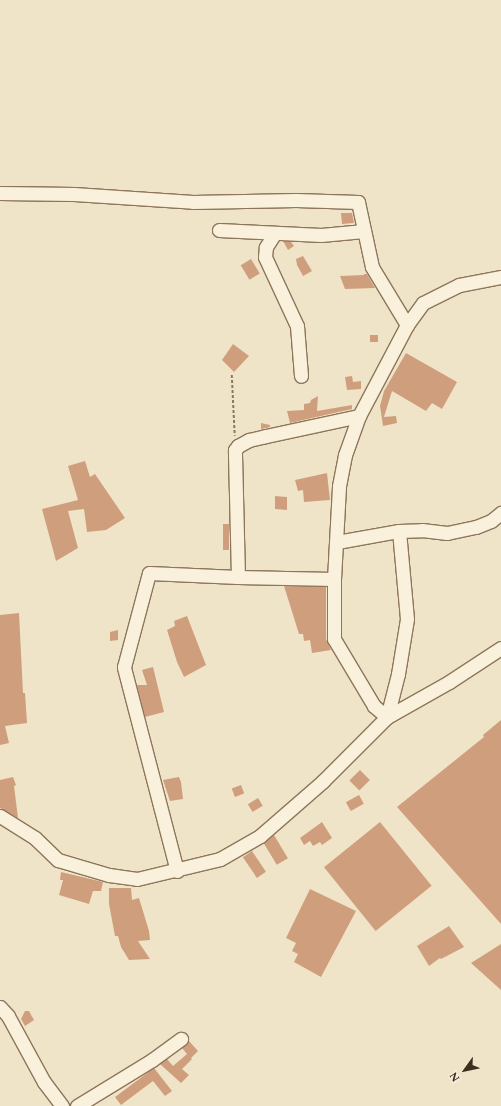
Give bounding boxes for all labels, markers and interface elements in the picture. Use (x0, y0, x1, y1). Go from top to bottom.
north arrow (445, 1050, 485, 1090)
text: N (445, 1068, 464, 1085)

